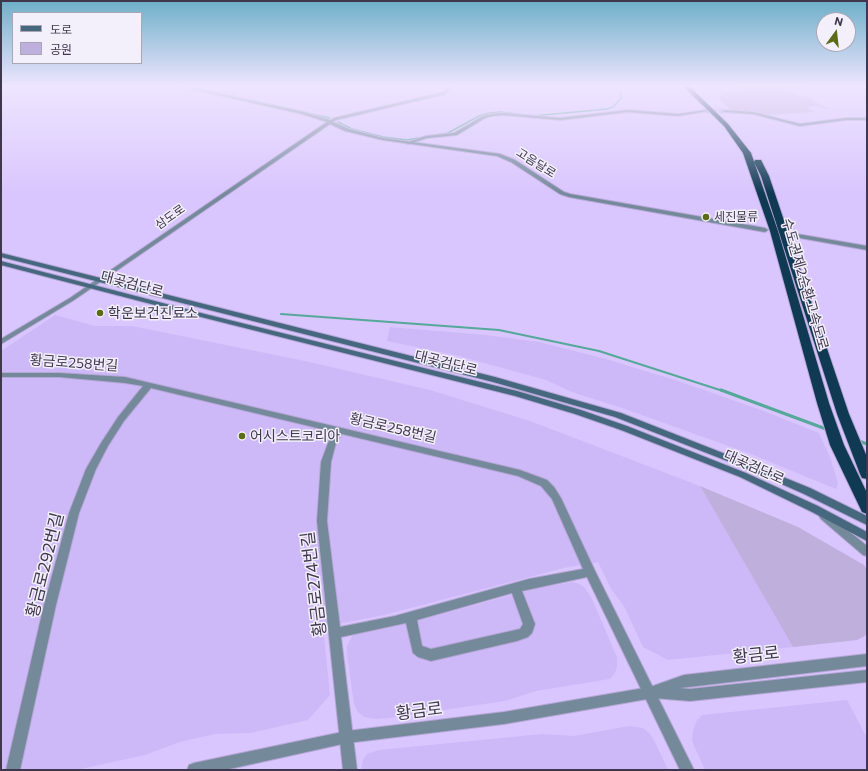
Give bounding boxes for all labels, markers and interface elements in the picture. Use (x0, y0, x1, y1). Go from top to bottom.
legend (12, 12, 142, 64)
north arrow (816, 12, 856, 52)
text: N (833, 14, 845, 28)
text: 도로 (50, 22, 72, 36)
text: 공원 (50, 42, 72, 56)
street label: 고음달로 (513, 145, 559, 181)
street label: 삼도로 (152, 202, 188, 232)
place label: 세진물류 (714, 210, 758, 224)
marker: 세진물류 (701, 212, 711, 222)
street label: 수도권제2순환고속도로 (778, 216, 832, 352)
street label: 대곶검단로 (99, 268, 165, 300)
place label: 학운보건진료소 (108, 305, 198, 321)
marker: 학운보건진료소 (95, 308, 105, 318)
street label: 대곶검단로 (413, 347, 479, 379)
street label: 황금로258번길 (29, 352, 119, 374)
street label: 황금로258번길 (348, 410, 438, 446)
place label: 어시스트코리아 (250, 428, 340, 444)
marker: 어시스트코리아 (237, 431, 247, 441)
street label: 대곶검단로 (721, 446, 787, 488)
street label: 황금로292번길 (22, 510, 68, 620)
street label: 황금로274번길 (297, 530, 331, 638)
street label: 황금로 (732, 642, 780, 668)
street label: 황금로 (394, 698, 444, 724)

